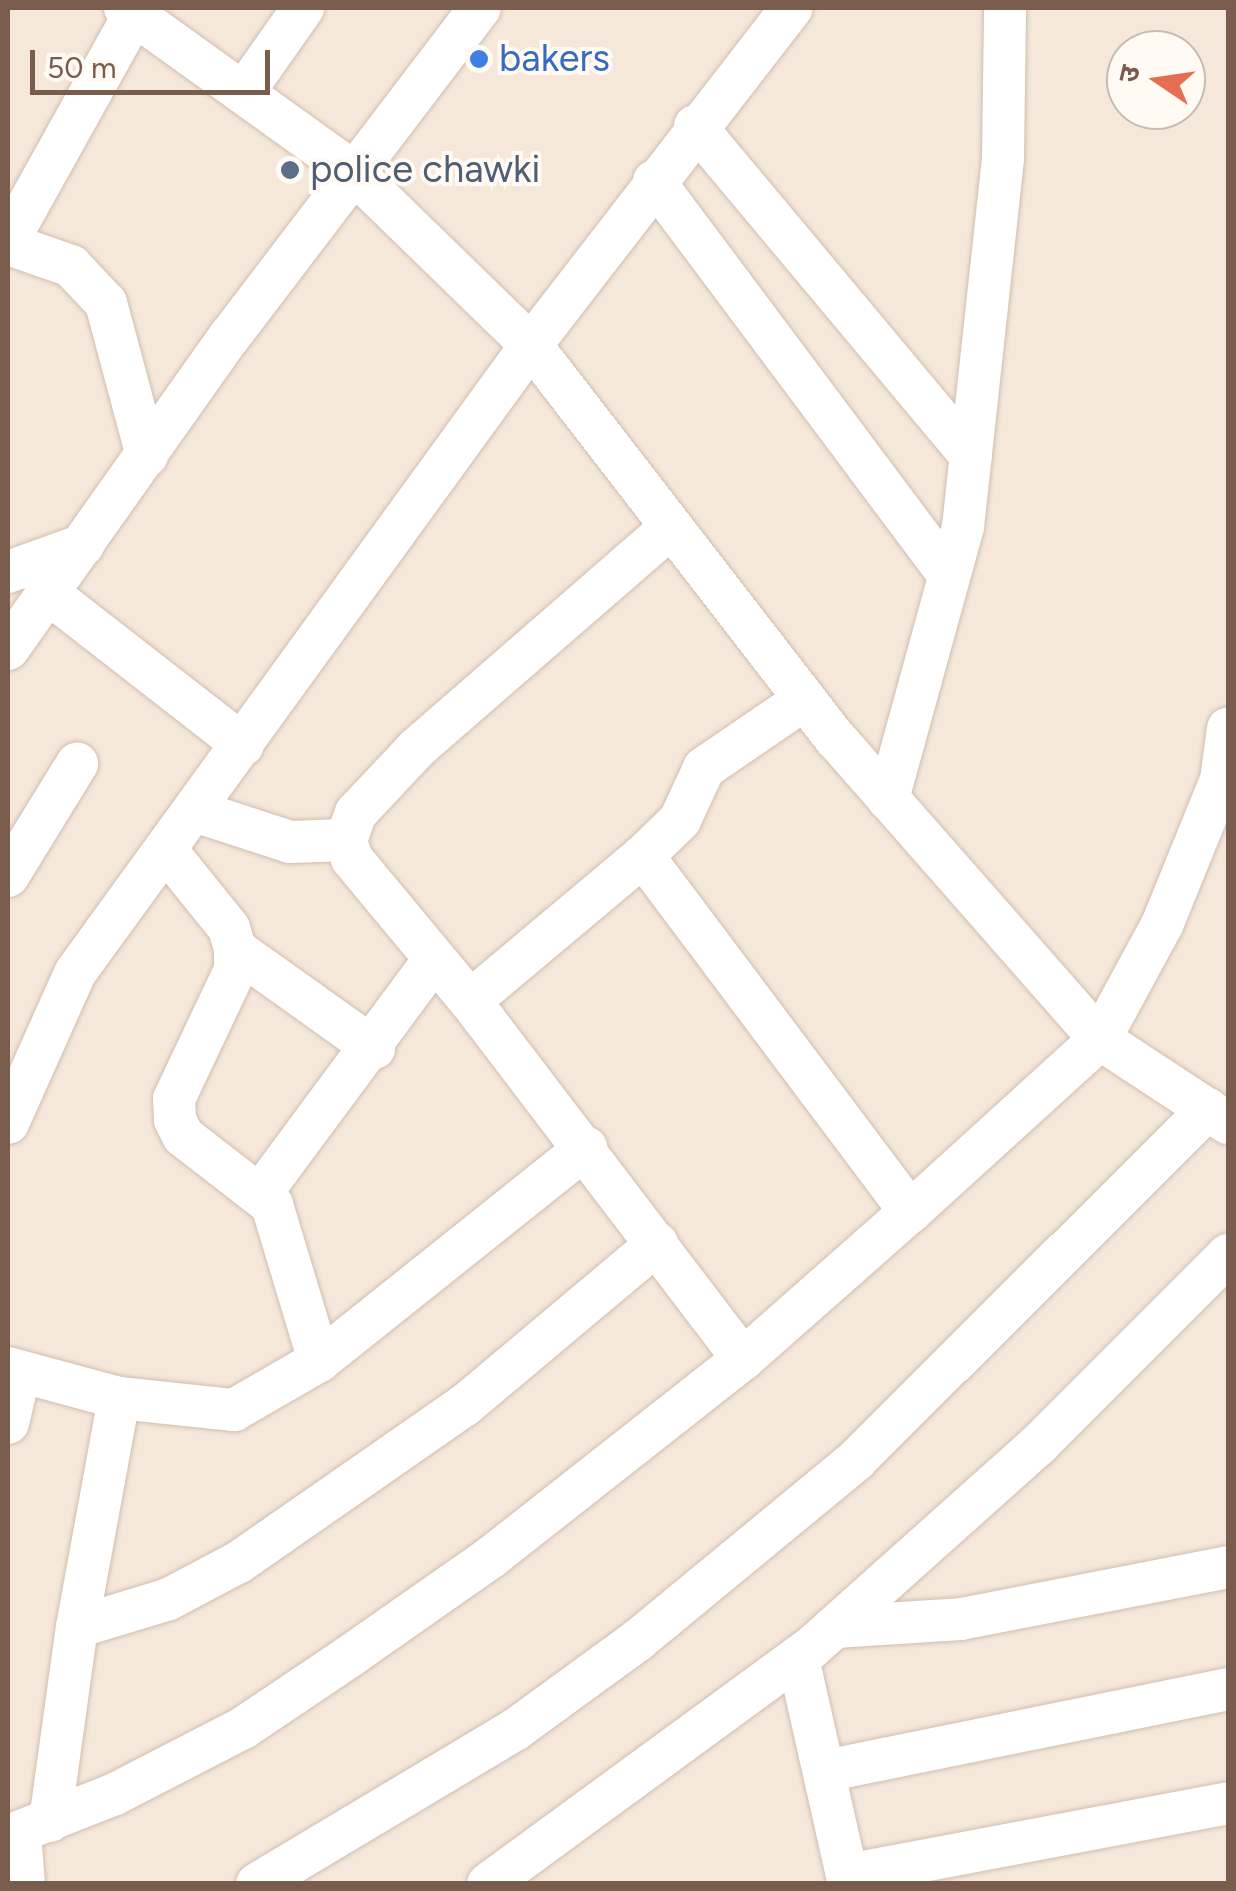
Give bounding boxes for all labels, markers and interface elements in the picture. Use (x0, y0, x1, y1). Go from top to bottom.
scale bar (35, 30, 275, 92)
north arrow (1106, 30, 1206, 130)
place label: bakers (499, 36, 610, 82)
marker: bakers (468, 48, 490, 70)
text: 50 m (47, 49, 116, 86)
text: उ (1110, 62, 1147, 86)
place label: police chawki (310, 147, 540, 193)
marker: police chawki (279, 159, 301, 181)

